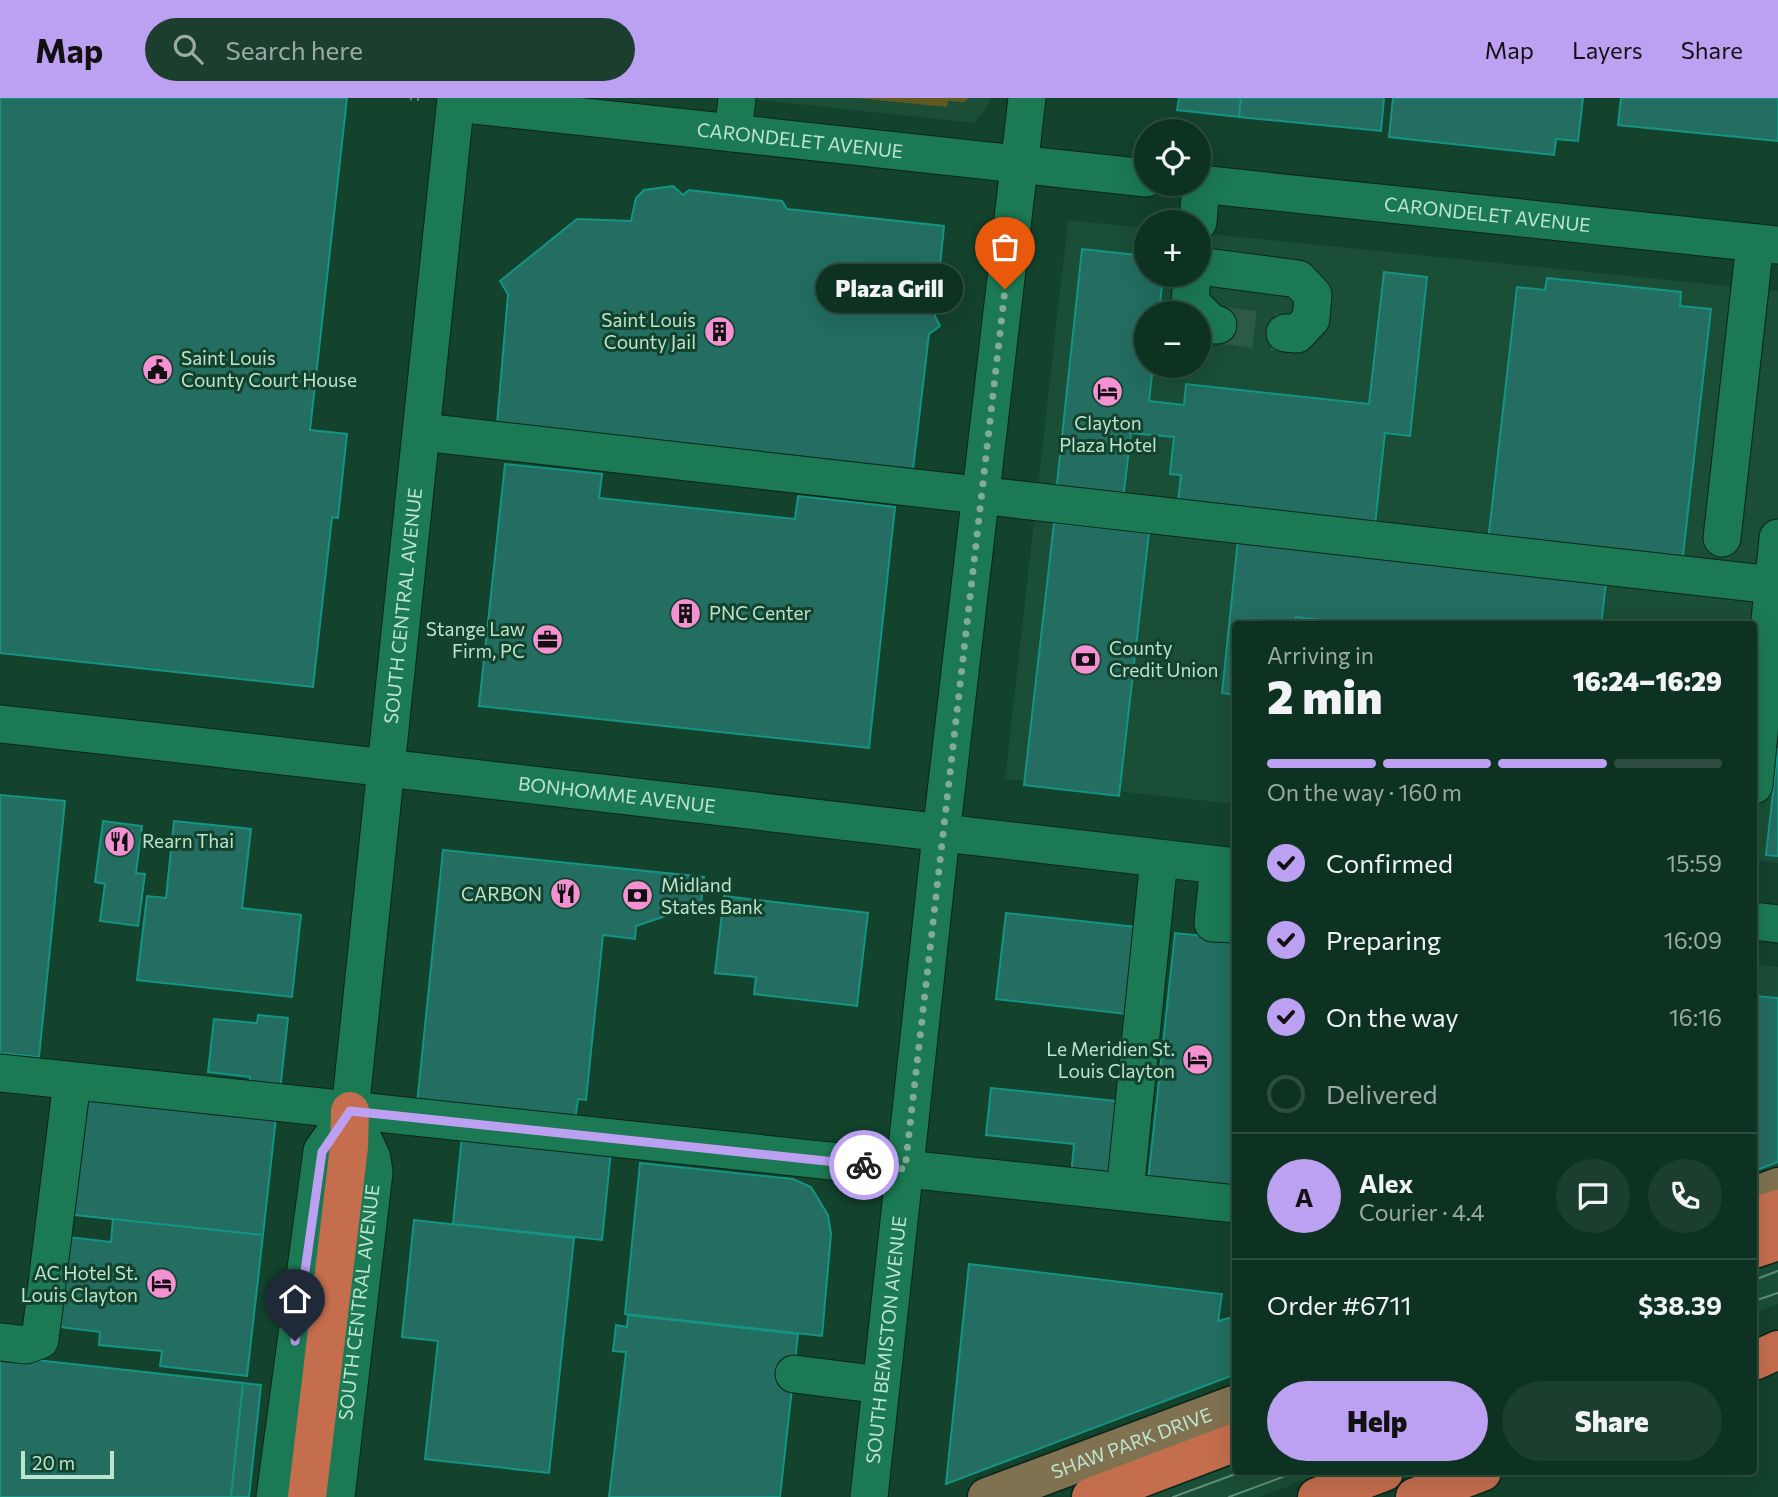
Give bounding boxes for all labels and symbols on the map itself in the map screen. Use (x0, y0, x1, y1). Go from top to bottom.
street label: CARONDELET AVENUE (696, 117, 904, 163)
street label: CARONDELET AVENUE (1383, 192, 1592, 236)
pin (975, 217, 1035, 289)
callout: Plaza Grill (816, 264, 963, 314)
place label: Saint Louis County Jail (601, 308, 696, 353)
building icon: Saint Louis County Jail (702, 314, 736, 348)
place label: Saint Louis County Court House (181, 346, 357, 391)
public building icon: Saint Louis County Court House (141, 352, 175, 386)
hotel icon: Clayton Plaza Hotel (1091, 375, 1125, 409)
place label: Clayton Plaza Hotel (1059, 411, 1157, 456)
street label: SOUTH CENTRAL AVENUE (379, 486, 426, 725)
building icon: PNC Center (669, 596, 703, 630)
place label: PNC Center (709, 601, 812, 624)
place label: Stange Law Firm, PC (426, 617, 525, 662)
office icon: Stange Law Firm, PC (531, 623, 565, 657)
place label: County Credit Union (1109, 636, 1218, 681)
bank icon: County Credit Union (1069, 642, 1103, 676)
street label: BONHOMME AVENUE (517, 771, 717, 817)
restaurant icon: Rearn Thai (102, 824, 136, 858)
place label: Rearn Thai (142, 829, 234, 852)
place label: Midland States Bank (661, 873, 763, 918)
restaurant icon: CARBON (548, 877, 582, 911)
bank icon: Midland States Bank (621, 879, 655, 913)
place label: CARBON (461, 882, 542, 905)
place label: Le Meridien St. Louis Clayton (1046, 1037, 1175, 1082)
hotel icon: Le Meridien St. Louis Clayton (1181, 1043, 1215, 1077)
courier (829, 1130, 899, 1200)
street label: SOUTH CENTRAL AVENUE (333, 1183, 383, 1422)
street label: SOUTH BEMISTON AVENUE (861, 1215, 910, 1465)
place label: AC Hotel St. Louis Clayton (21, 1261, 138, 1306)
hotel icon: AC Hotel St. Louis Clayton (144, 1267, 178, 1301)
pin (265, 1269, 325, 1341)
street label: SHAW PARK DRIVE (1048, 1402, 1215, 1483)
scale bar (21, 1448, 114, 1480)

